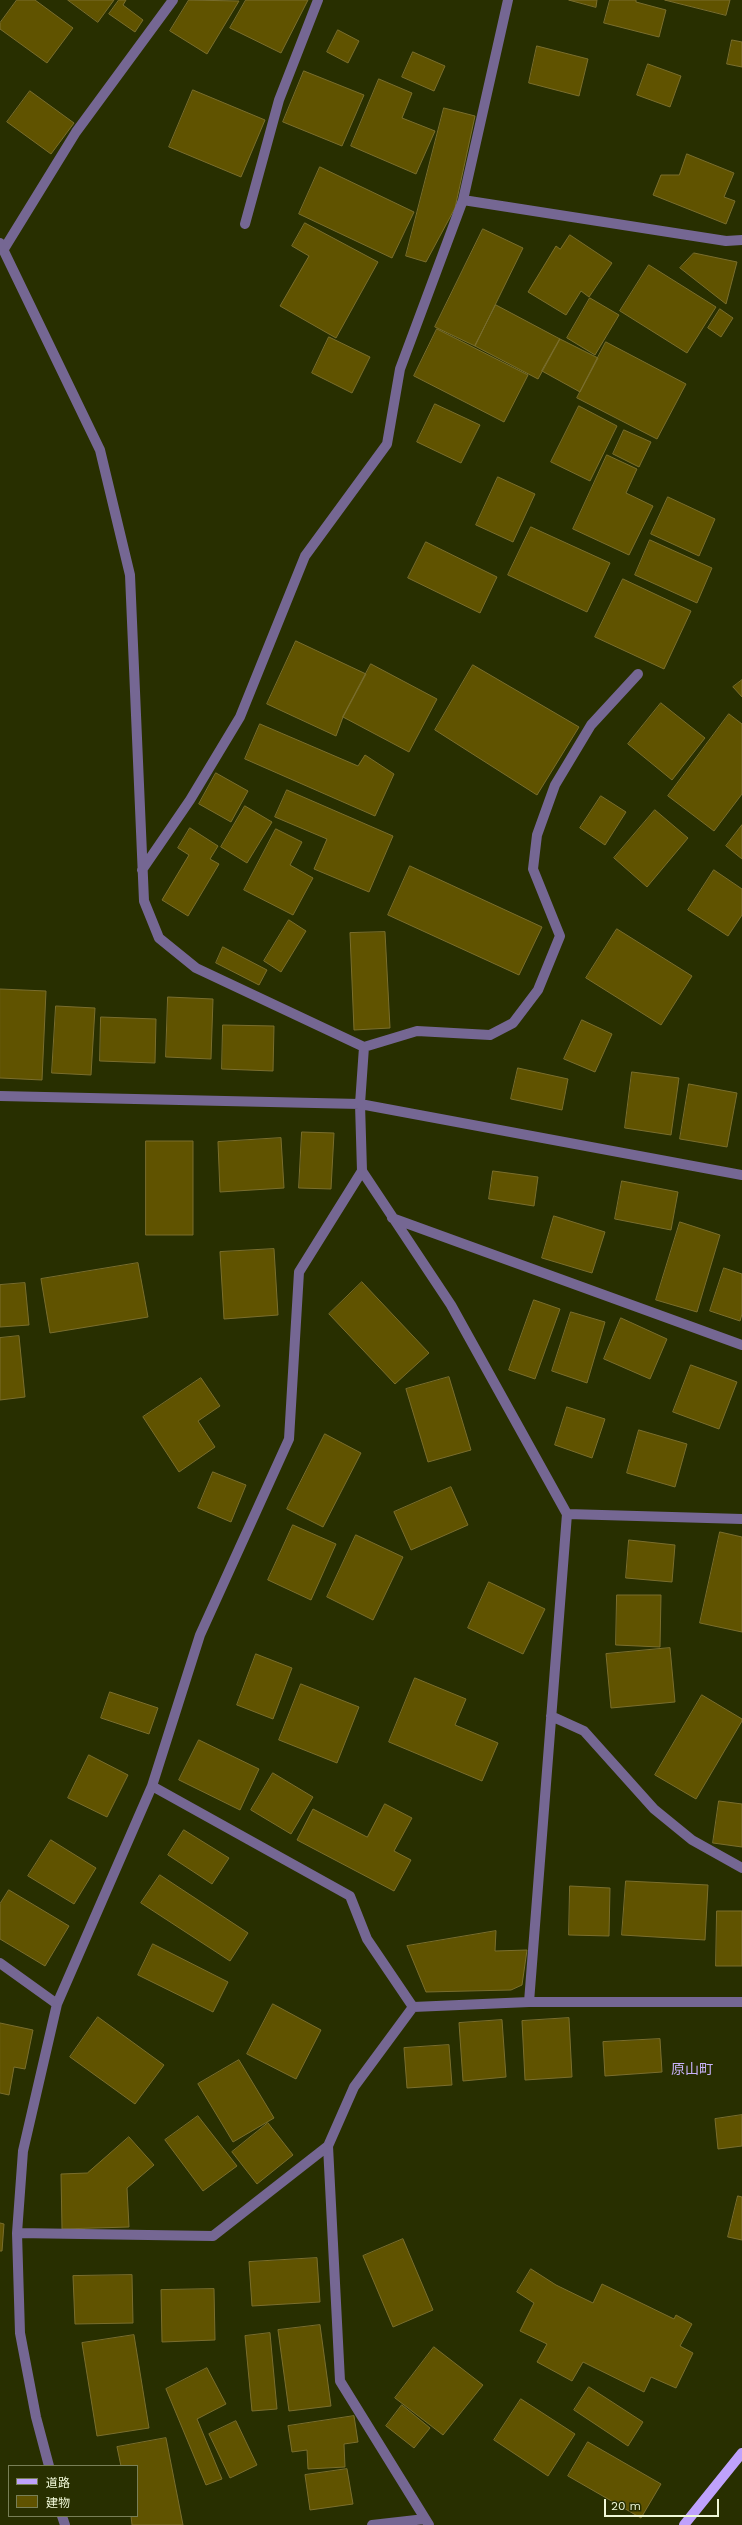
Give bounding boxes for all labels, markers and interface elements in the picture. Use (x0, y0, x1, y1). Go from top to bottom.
district label: 原山町 (671, 2062, 713, 2078)
legend (8, 2465, 138, 2517)
text: 道路 (46, 2476, 70, 2490)
scale bar (606, 2491, 721, 2517)
text: 建物 (46, 2496, 70, 2510)
text: 20 m (611, 2499, 641, 2513)

